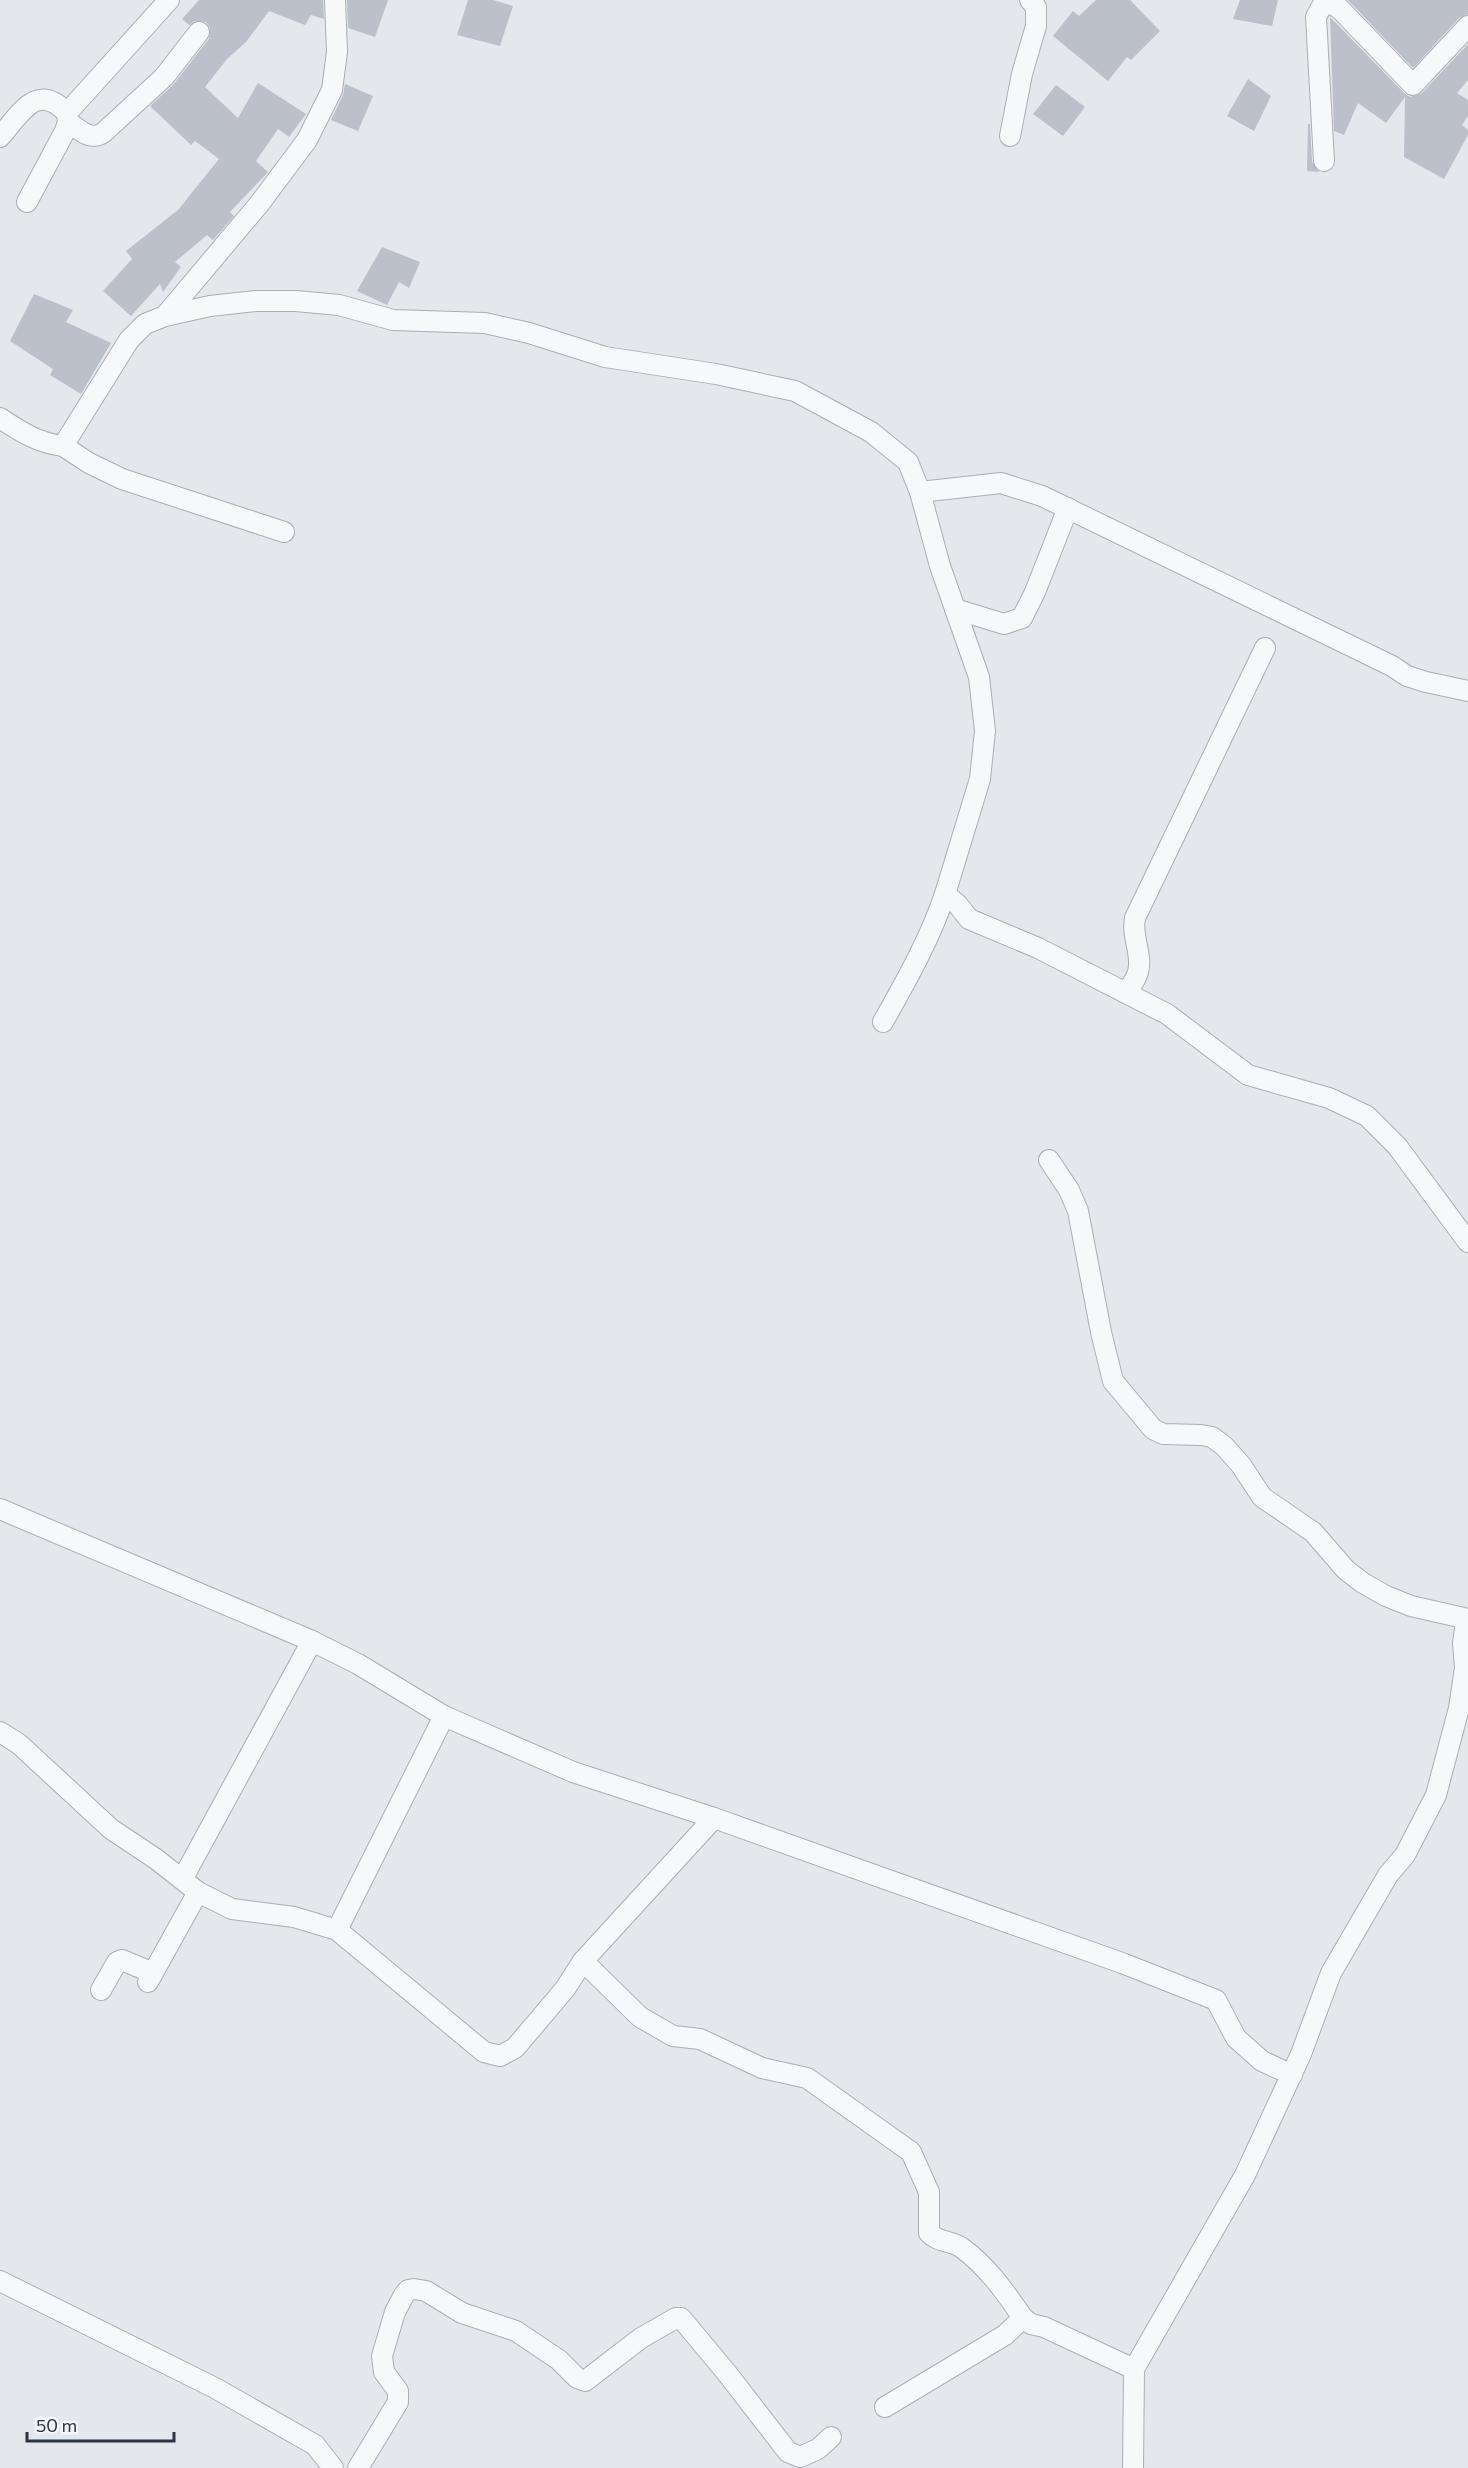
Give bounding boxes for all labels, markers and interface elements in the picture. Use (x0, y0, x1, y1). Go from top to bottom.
scale bar (27, 2405, 174, 2443)
text: 50 m (36, 2414, 77, 2436)

